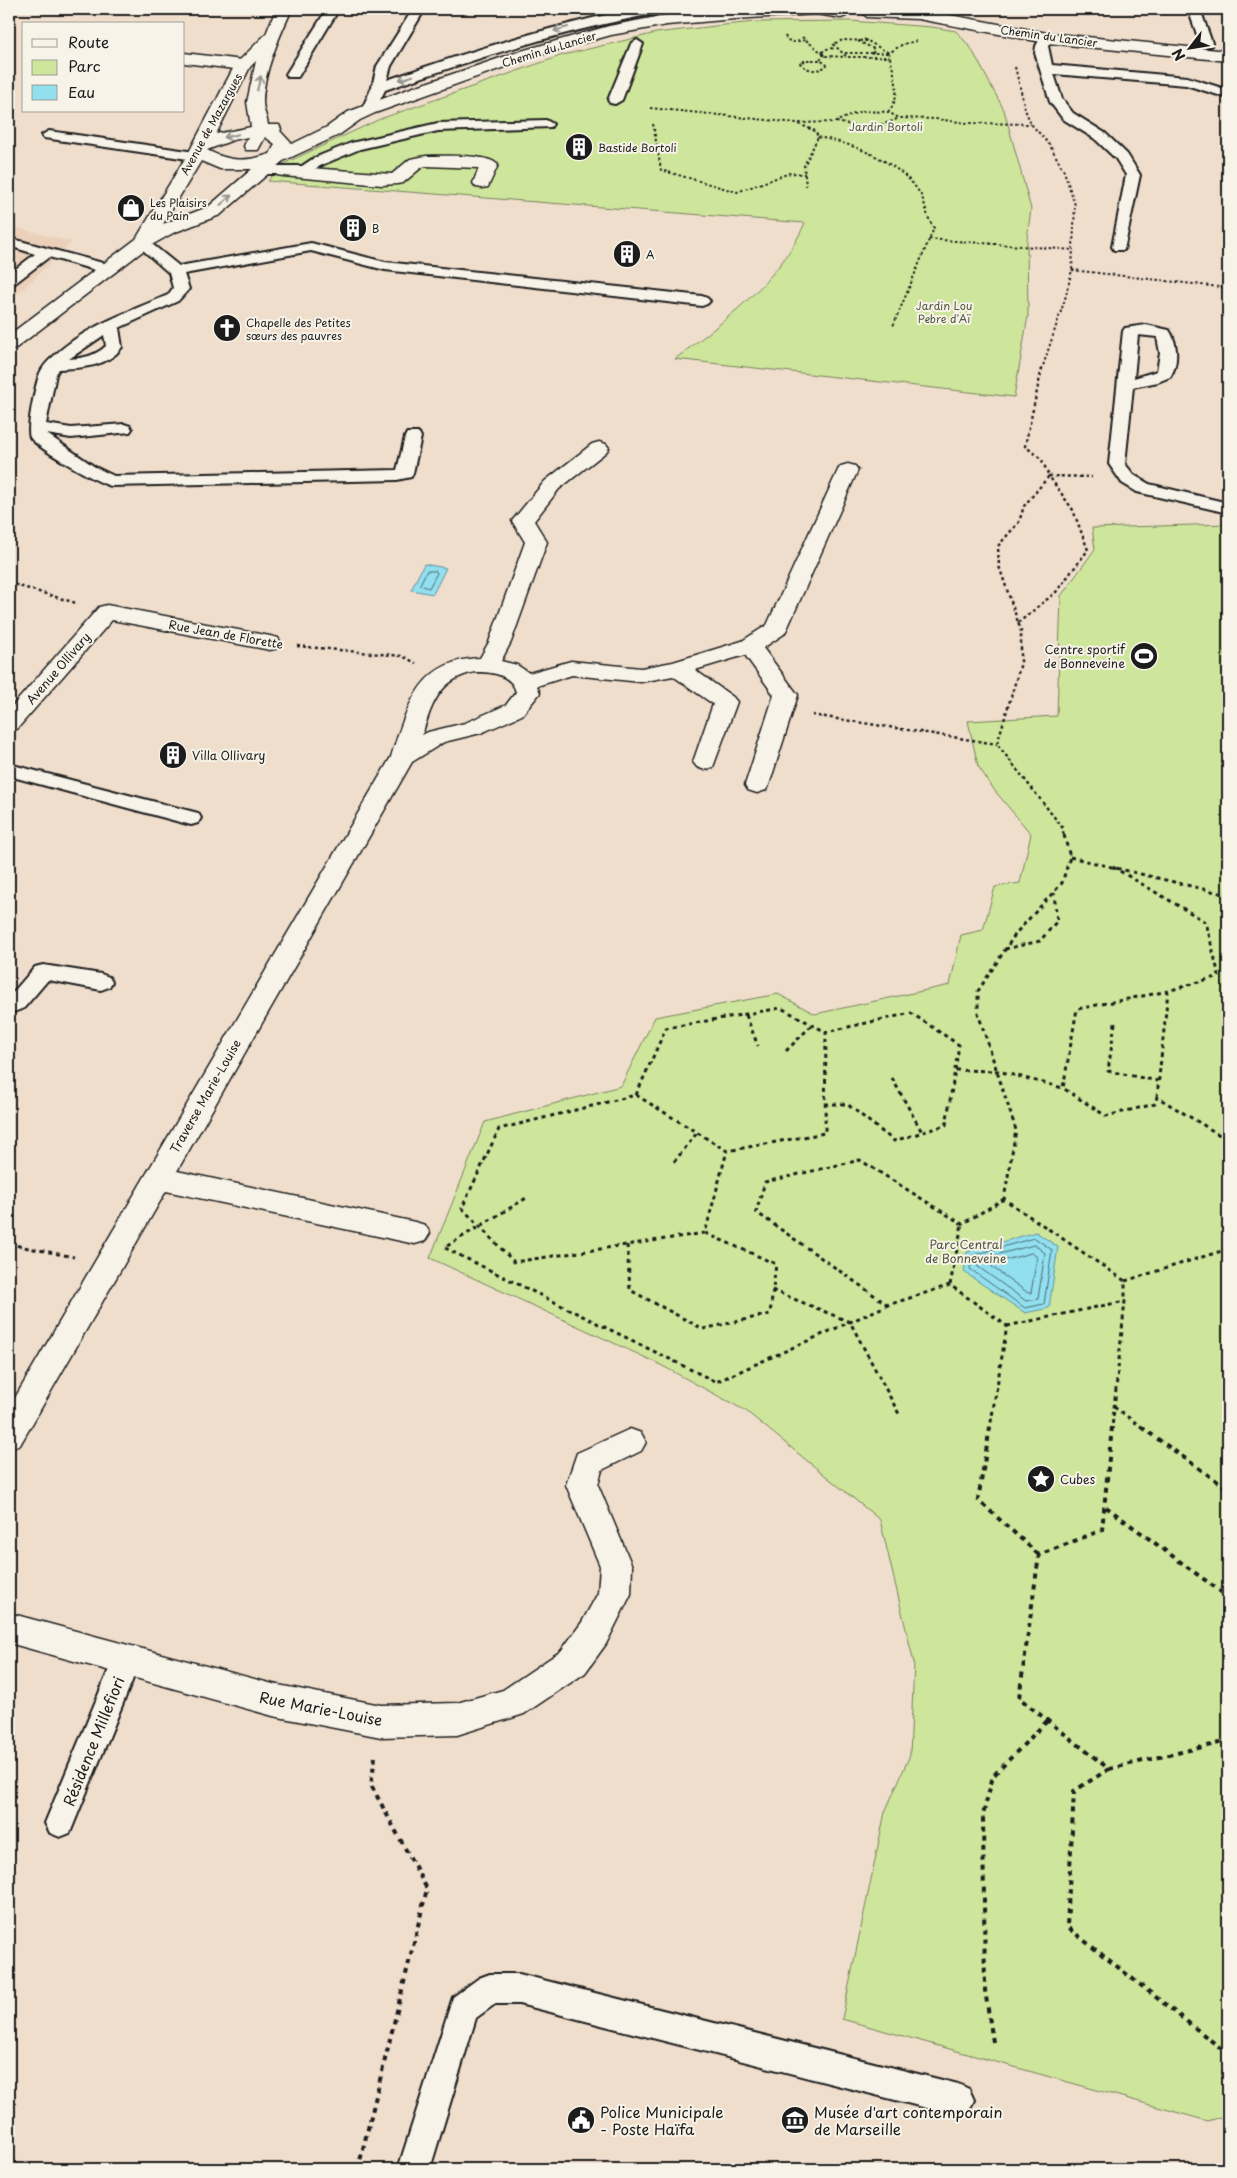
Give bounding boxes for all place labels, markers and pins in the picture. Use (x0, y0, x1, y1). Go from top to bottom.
building icon: Bastide Bortoli (564, 132, 594, 162)
place label: Bastide Bortoli (598, 139, 677, 156)
shop icon: Les Plaisirs du Pain (116, 193, 146, 223)
place label: Les Plaisirs du Pain (150, 194, 207, 224)
building icon: B (338, 213, 368, 243)
place label: B (372, 220, 379, 237)
building icon: A (612, 239, 642, 269)
place label: A (646, 246, 655, 263)
church icon: Chapelle des Petites sœurs des pauvres (212, 313, 242, 343)
place label: Chapelle des Petites sœurs des pauvres (246, 314, 351, 344)
place label: Centre sportif de Bonneveine (1044, 640, 1126, 672)
sports icon: Centre sportif de Bonneveine (1129, 641, 1159, 671)
building icon: Villa Ollivary (158, 740, 188, 770)
place label: Villa Ollivary (192, 746, 266, 764)
place icon: Cubes (1026, 1464, 1056, 1494)
place label: Cubes (1060, 1470, 1096, 1488)
place label: Police Municipale - Poste Haïfa (600, 2100, 724, 2140)
place label: Musée d'art contemporain de Marseille (814, 2100, 1002, 2140)
public building icon: Police Municipale - Poste Haïfa (566, 2105, 596, 2135)
museum icon: Musée d'art contemporain de Marseille (780, 2105, 810, 2135)

